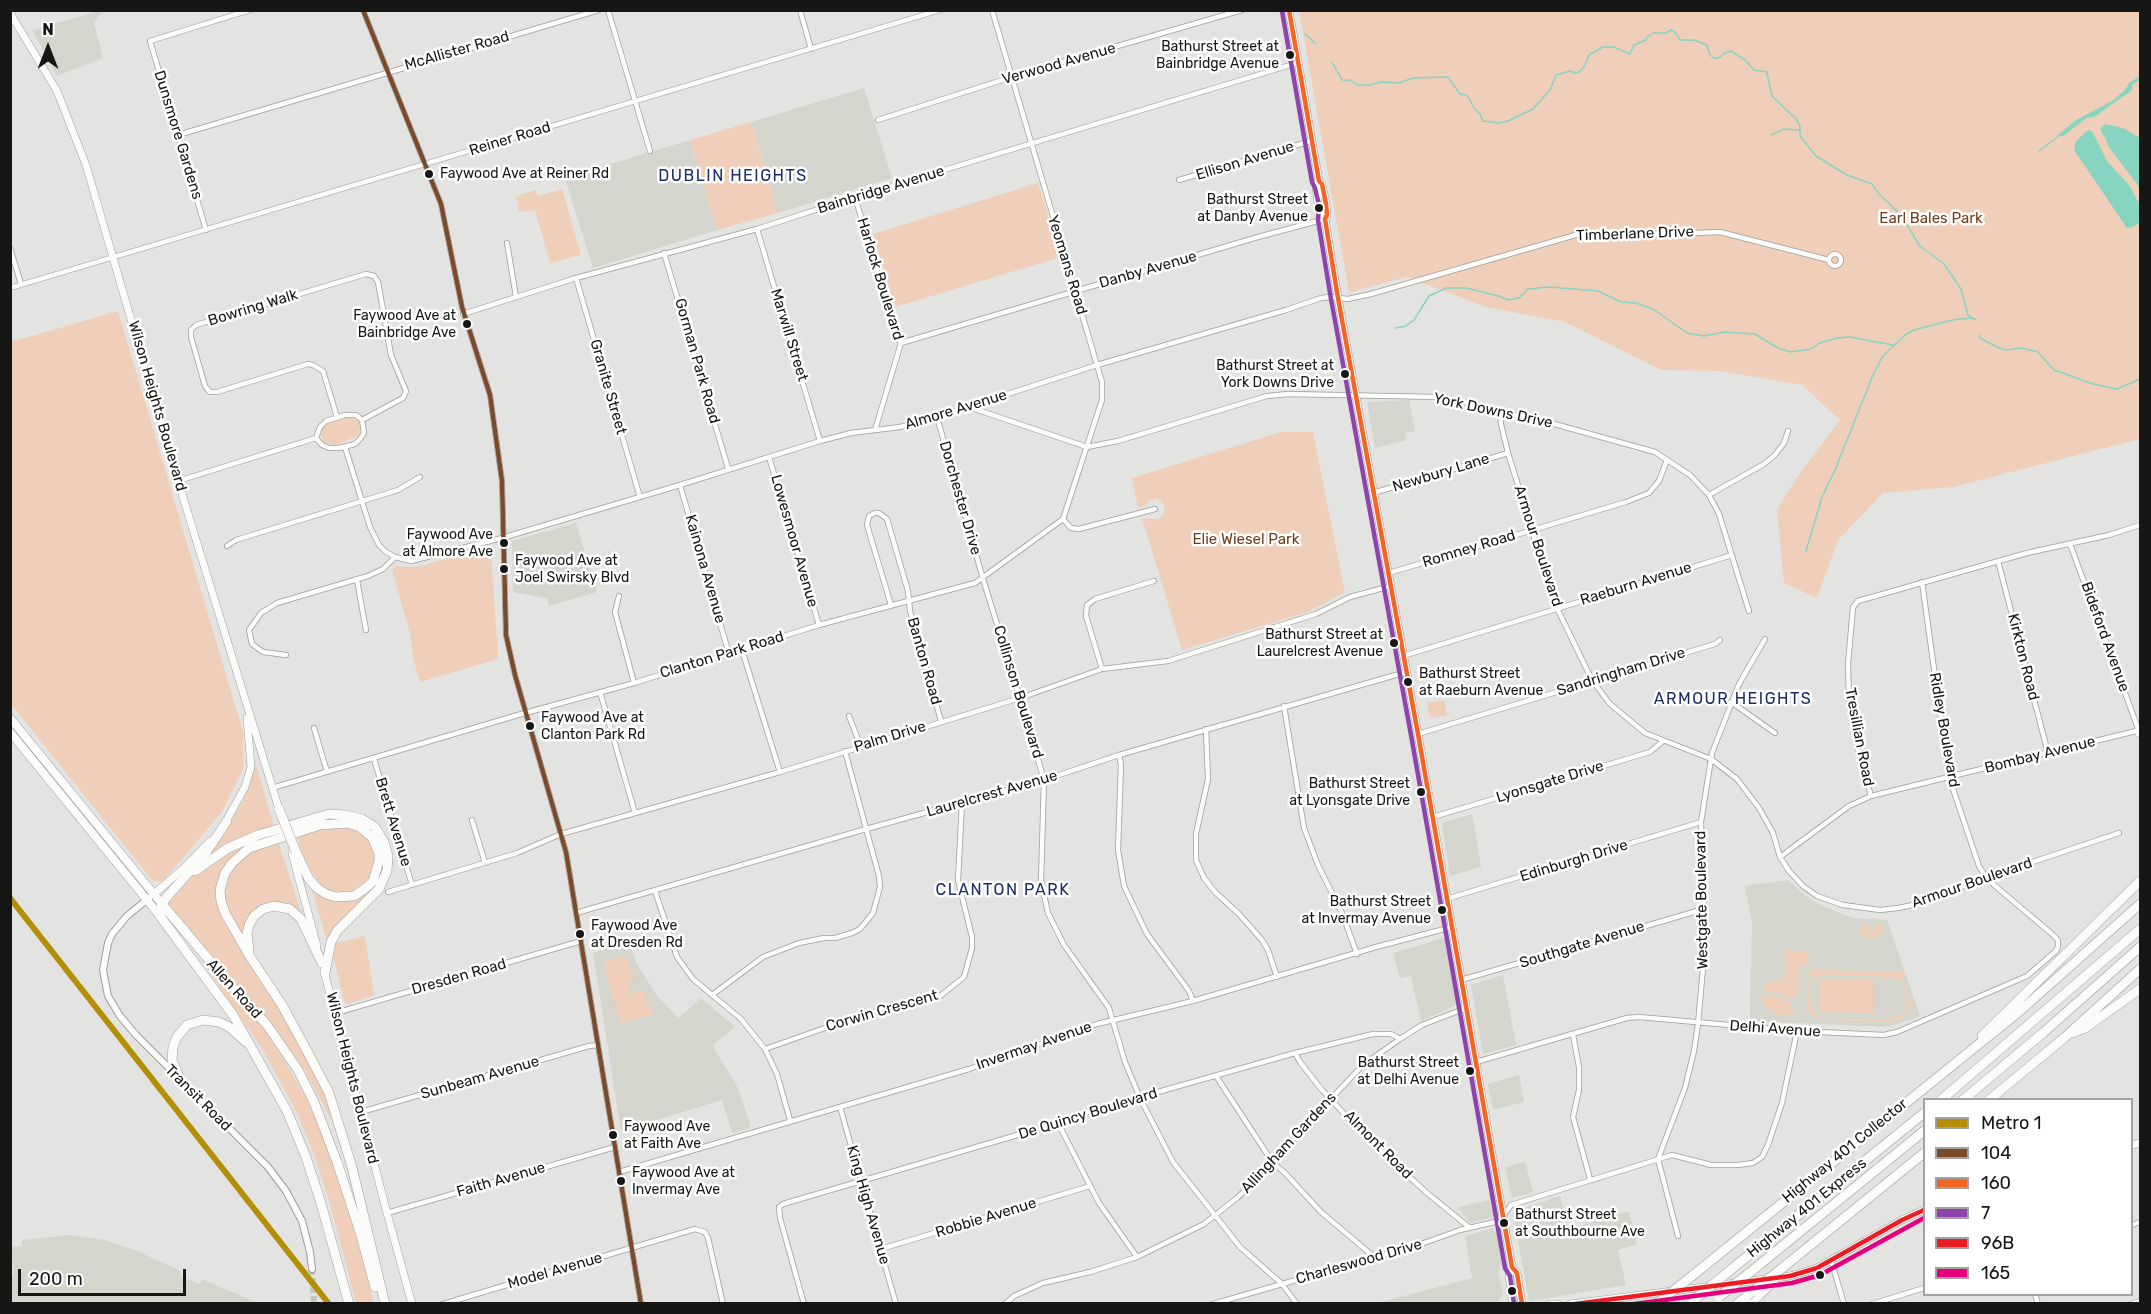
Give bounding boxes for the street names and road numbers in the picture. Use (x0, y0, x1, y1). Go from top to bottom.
street label: McAllister Road (403, 27, 511, 75)
street label: Verwood Avenue (1000, 39, 1118, 89)
street label: Dunsmore Gardens (150, 68, 206, 202)
street label: Reiner Road (467, 118, 553, 160)
street label: Ellison Avenue (1194, 138, 1296, 184)
street label: Bainbridge Avenue (815, 162, 947, 218)
street label: Yeomans Road (1043, 213, 1091, 317)
street label: Harlock Boulevard (853, 216, 907, 342)
street label: Timberlane Drive (1576, 223, 1694, 245)
street label: Danby Avenue (1097, 247, 1199, 293)
street label: Bowring Walk (206, 286, 300, 330)
street label: Marwill Street (766, 287, 812, 383)
street label: Gorman Park Road (671, 296, 723, 426)
street label: Wilson Heights Boulevard (124, 319, 190, 493)
street label: Granite Street (586, 337, 630, 437)
street label: Almore Avenue (903, 386, 1009, 434)
street label: York Downs Drive (1432, 390, 1554, 432)
street label: Dorchester Drive (935, 439, 985, 557)
street label: Newbury Lane (1390, 450, 1492, 496)
street label: Lowesmoor Avenue (766, 473, 822, 609)
street label: Armour Boulevard (1510, 483, 1566, 609)
street label: Kainona Avenue (681, 513, 729, 625)
street label: Romney Road (1420, 526, 1518, 572)
street label: Raeburn Avenue (1578, 559, 1694, 609)
street label: Bideford Avenue (2077, 580, 2133, 694)
street label: Kirkton Road (2004, 612, 2042, 702)
street label: Banton Road (903, 615, 945, 707)
street label: Collinson Boulevard (989, 623, 1047, 761)
street label: Clanton Park Road (658, 628, 786, 682)
street label: Sandringham Drive (1555, 644, 1687, 700)
street label: Ridley Boulevard (1925, 671, 1963, 789)
street label: Tresillian Road (1841, 686, 1877, 788)
street label: Palm Drive (852, 718, 928, 756)
street label: Bombay Avenue (1983, 733, 2097, 777)
street label: Lyonsgate Drive (1494, 757, 1606, 807)
street label: Laurelcrest Avenue (924, 767, 1060, 821)
street label: Brett Avenue (371, 775, 415, 869)
street label: Westgate Boulevard (1692, 830, 1712, 970)
street label: Edinburgh Drive (1518, 836, 1630, 886)
street label: Armour Boulevard (1909, 854, 2035, 912)
street label: Southgate Avenue (1517, 917, 1647, 973)
street label: Allen Road (203, 955, 265, 1023)
street label: Dresden Road (410, 955, 508, 999)
street label: Corwin Crescent (824, 986, 940, 1036)
street label: Wilson Heights Boulevard (322, 990, 382, 1166)
street label: Delhi Avenue (1729, 1017, 1821, 1041)
street label: Invermay Avenue (974, 1018, 1094, 1074)
street label: Sunbeam Avenue (419, 1052, 541, 1104)
street label: Transit Road (161, 1061, 235, 1135)
street label: De Quincy Boulevard (1016, 1084, 1160, 1144)
street label: Allingham Gardens (1238, 1089, 1340, 1197)
street label: Highway 401 Collector (1779, 1095, 1911, 1207)
street label: Almont Road (1340, 1107, 1416, 1183)
street label: King High Avenue (842, 1143, 894, 1267)
street label: Highway 401 Express (1744, 1154, 1870, 1262)
street label: Faith Avenue (455, 1159, 547, 1201)
street label: Robbie Avenue (933, 1194, 1039, 1242)
street label: Charleswood Drive (1294, 1235, 1424, 1289)
street label: Model Avenue (506, 1249, 604, 1293)

